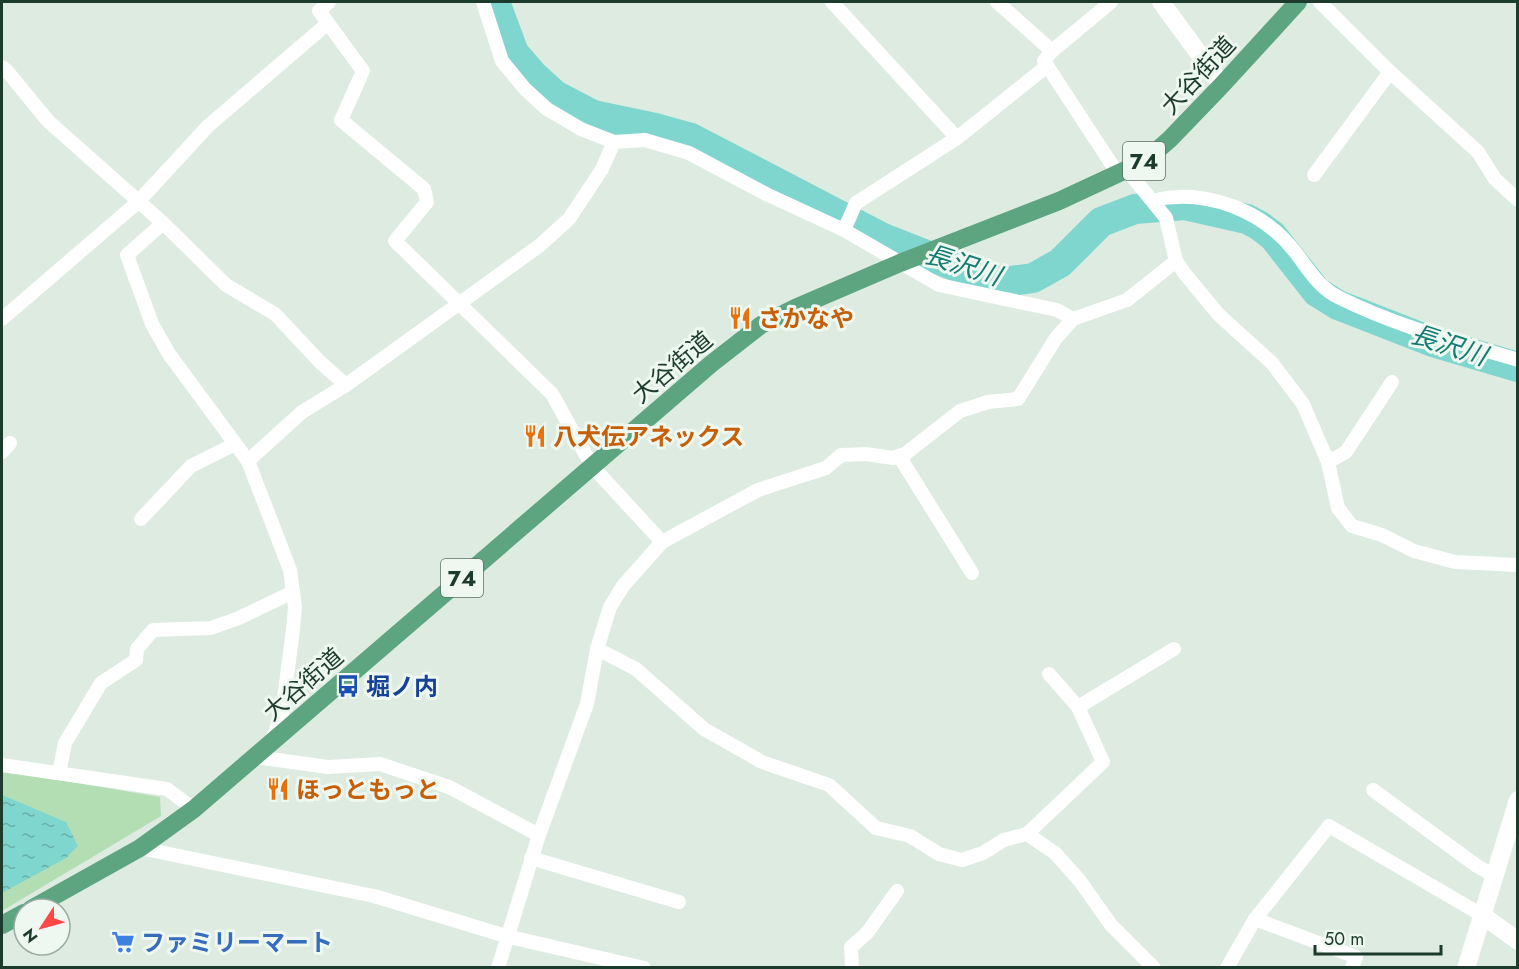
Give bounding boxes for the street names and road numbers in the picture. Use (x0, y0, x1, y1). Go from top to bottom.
street label: 大谷街道 (1152, 28, 1244, 122)
road number: 74 (1123, 142, 1165, 180)
street label: 大谷街道 (624, 323, 720, 411)
road number: 74 (441, 559, 483, 597)
street label: 大谷街道 (255, 639, 351, 729)

